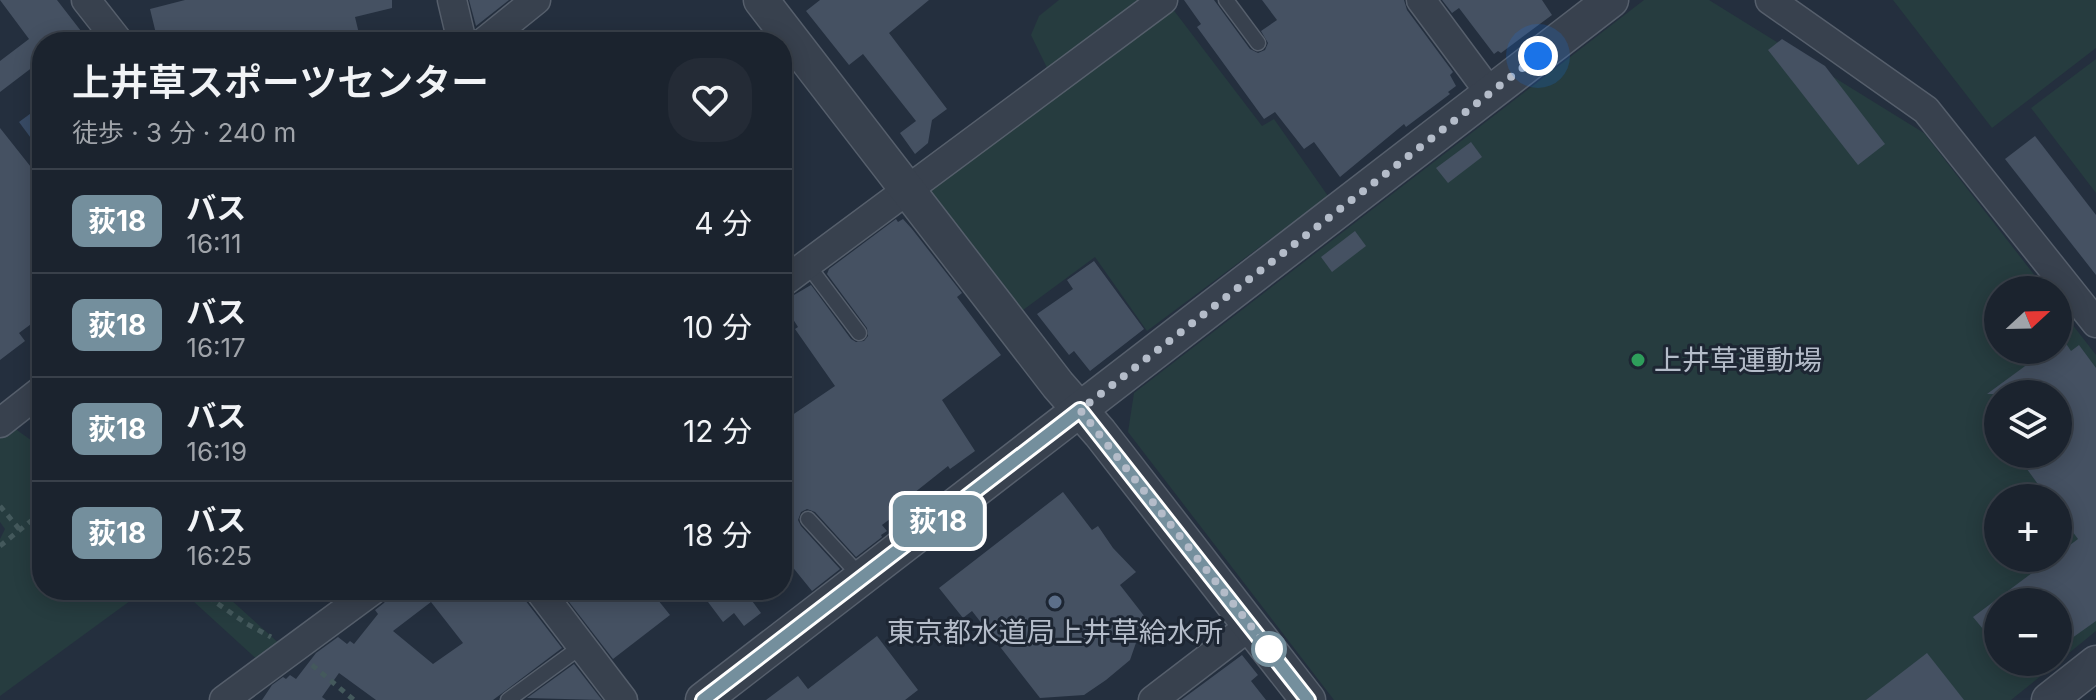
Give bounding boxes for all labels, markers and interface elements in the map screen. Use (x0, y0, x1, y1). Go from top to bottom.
your location (1518, 36, 1558, 76)
button: heart (668, 58, 752, 142)
text: 上井草スポーツセンター (72, 59, 489, 105)
text: 徒歩 · 3 分 · 240 m (72, 117, 296, 148)
text: バス (186, 190, 246, 226)
text: 荻18 (88, 204, 146, 238)
text: 4 分 (694, 205, 752, 241)
text: 16:11 (186, 228, 242, 259)
north arrow (1984, 276, 2072, 364)
map controls (1984, 276, 2072, 676)
text: バス (186, 294, 246, 330)
text: 荻18 (88, 308, 146, 342)
text: 10 分 (682, 309, 752, 345)
text: 16:17 (186, 332, 246, 363)
place label: 上井草運動場 (1654, 343, 1822, 377)
marker: 上井草運動場 (1629, 351, 1647, 369)
button: layers (1984, 380, 2072, 468)
text: バス (186, 398, 246, 434)
text: 荻18 (88, 412, 146, 446)
text: 12 分 (683, 413, 752, 449)
text: 16:19 (186, 436, 247, 467)
button: + (1984, 484, 2072, 572)
line badge: 荻18 (892, 495, 984, 547)
text: バス (186, 502, 246, 538)
text: 荻18 (909, 504, 967, 538)
text: 荻18 (88, 516, 146, 550)
text: 18 分 (683, 517, 752, 553)
text: 16:25 (186, 540, 252, 571)
button: − (1984, 588, 2072, 676)
marker: 東京都水道局上井草給水所 (1046, 593, 1064, 611)
place label: 東京都水道局上井草給水所 (887, 615, 1223, 649)
unlabelled marker (1252, 632, 1286, 666)

